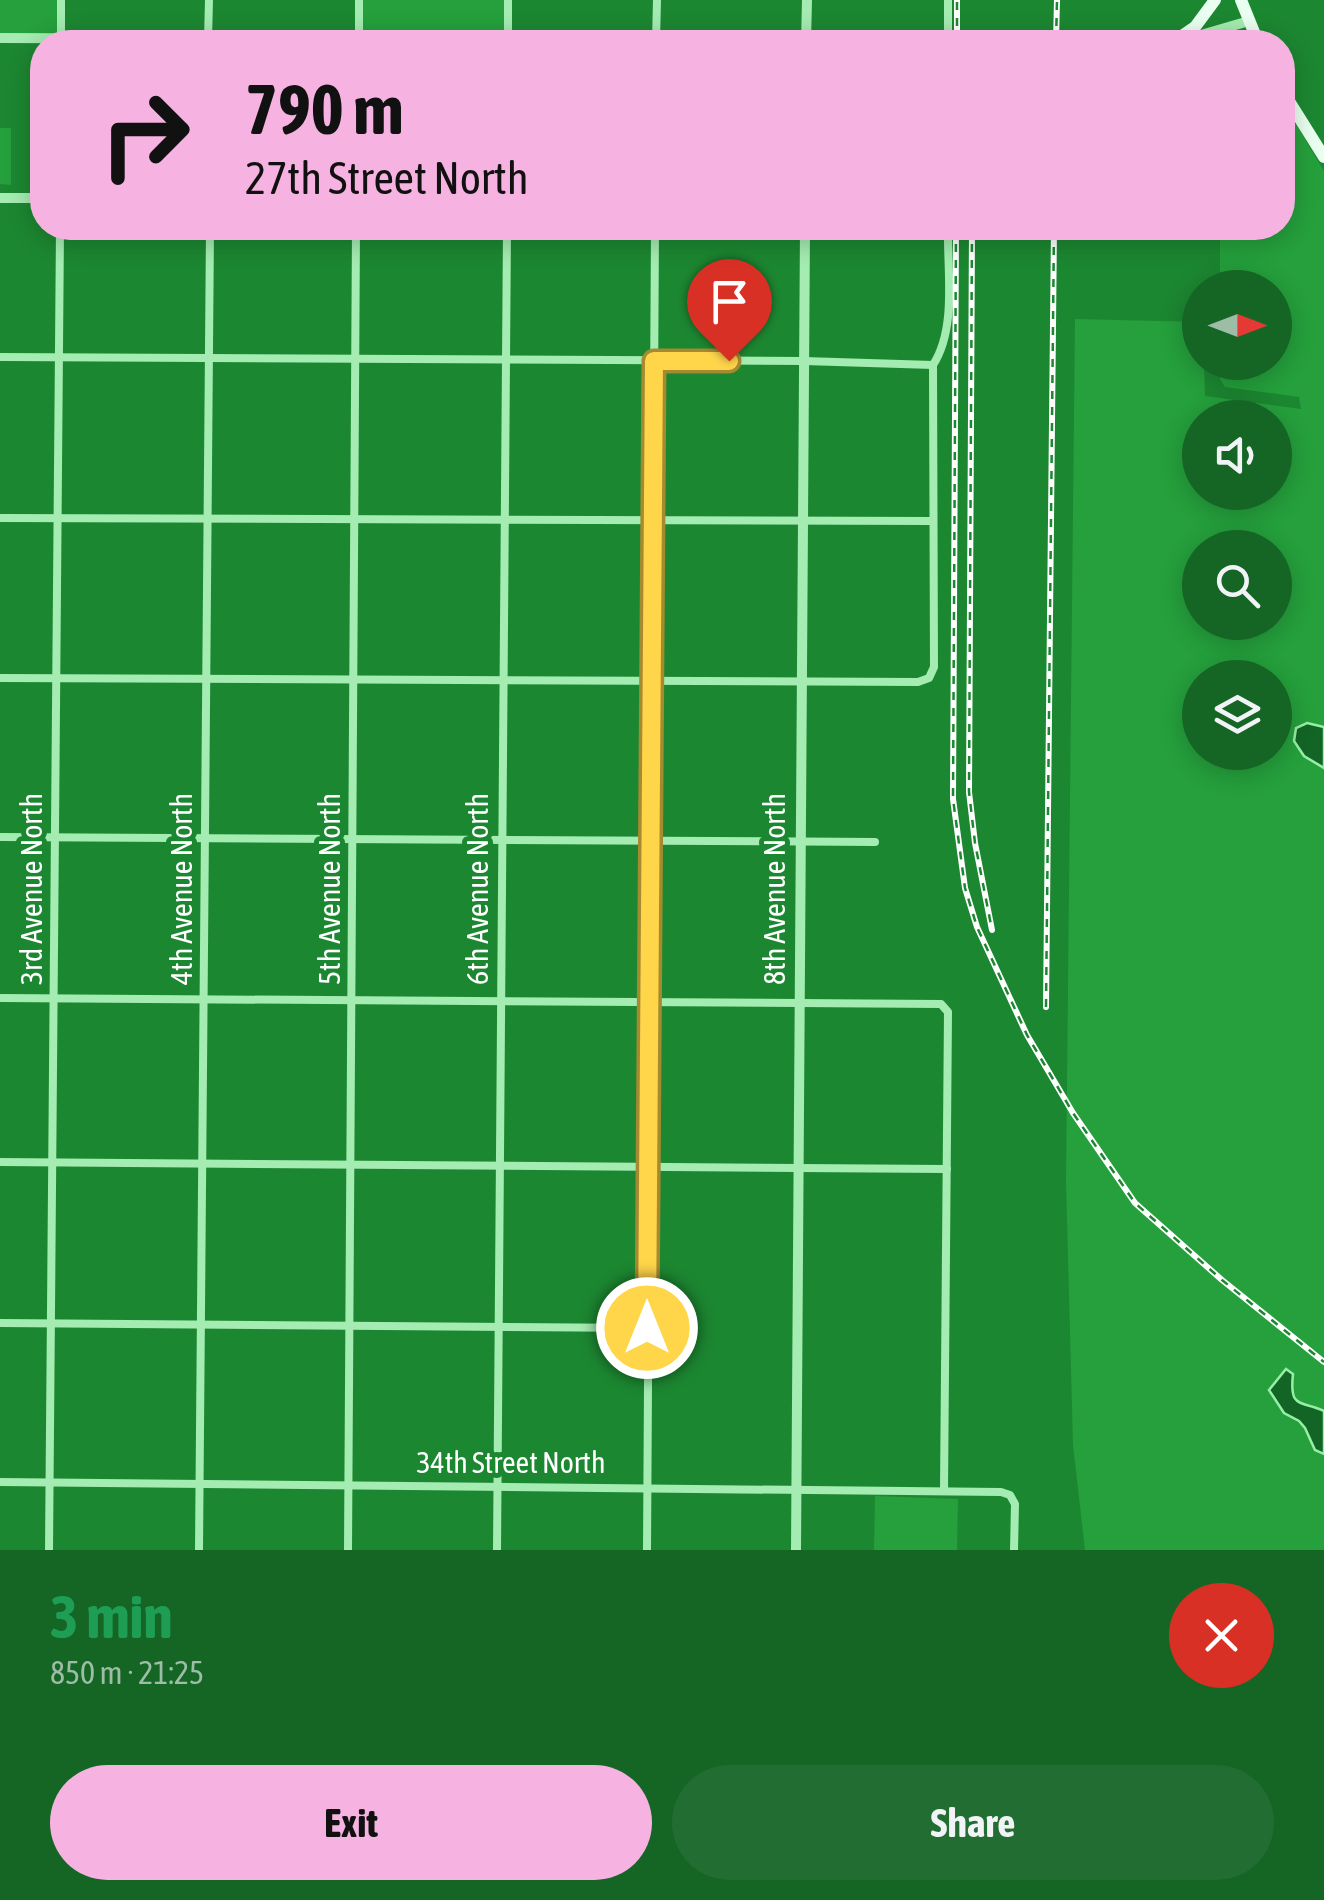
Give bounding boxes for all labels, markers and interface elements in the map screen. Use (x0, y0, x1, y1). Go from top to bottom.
text: 790 m (245, 69, 404, 149)
icon: right (80, 70, 210, 200)
text: 27th Street North (245, 152, 528, 204)
pin (687, 259, 772, 362)
north arrow (1182, 270, 1292, 380)
map controls (1182, 270, 1292, 770)
icon: arrive (702, 274, 757, 329)
button: sound (1182, 400, 1292, 510)
button: search (1182, 530, 1292, 640)
button: layers (1182, 660, 1292, 770)
street label: 3rd Avenue North (14, 793, 48, 985)
street label: 4th Avenue North (164, 793, 198, 985)
street label: 5th Avenue North (312, 793, 346, 985)
street label: 6th Avenue North (460, 793, 494, 985)
street label: 8th Avenue North (757, 793, 791, 985)
position arrow (595, 1276, 699, 1380)
street label: 34th Street North (417, 1445, 605, 1479)
text: 3 min (50, 1582, 173, 1651)
button: close (1169, 1583, 1274, 1688)
text: 850 m · 21:25 (50, 1654, 204, 1691)
button: Exit (50, 1765, 652, 1880)
button: Share (672, 1765, 1274, 1880)

